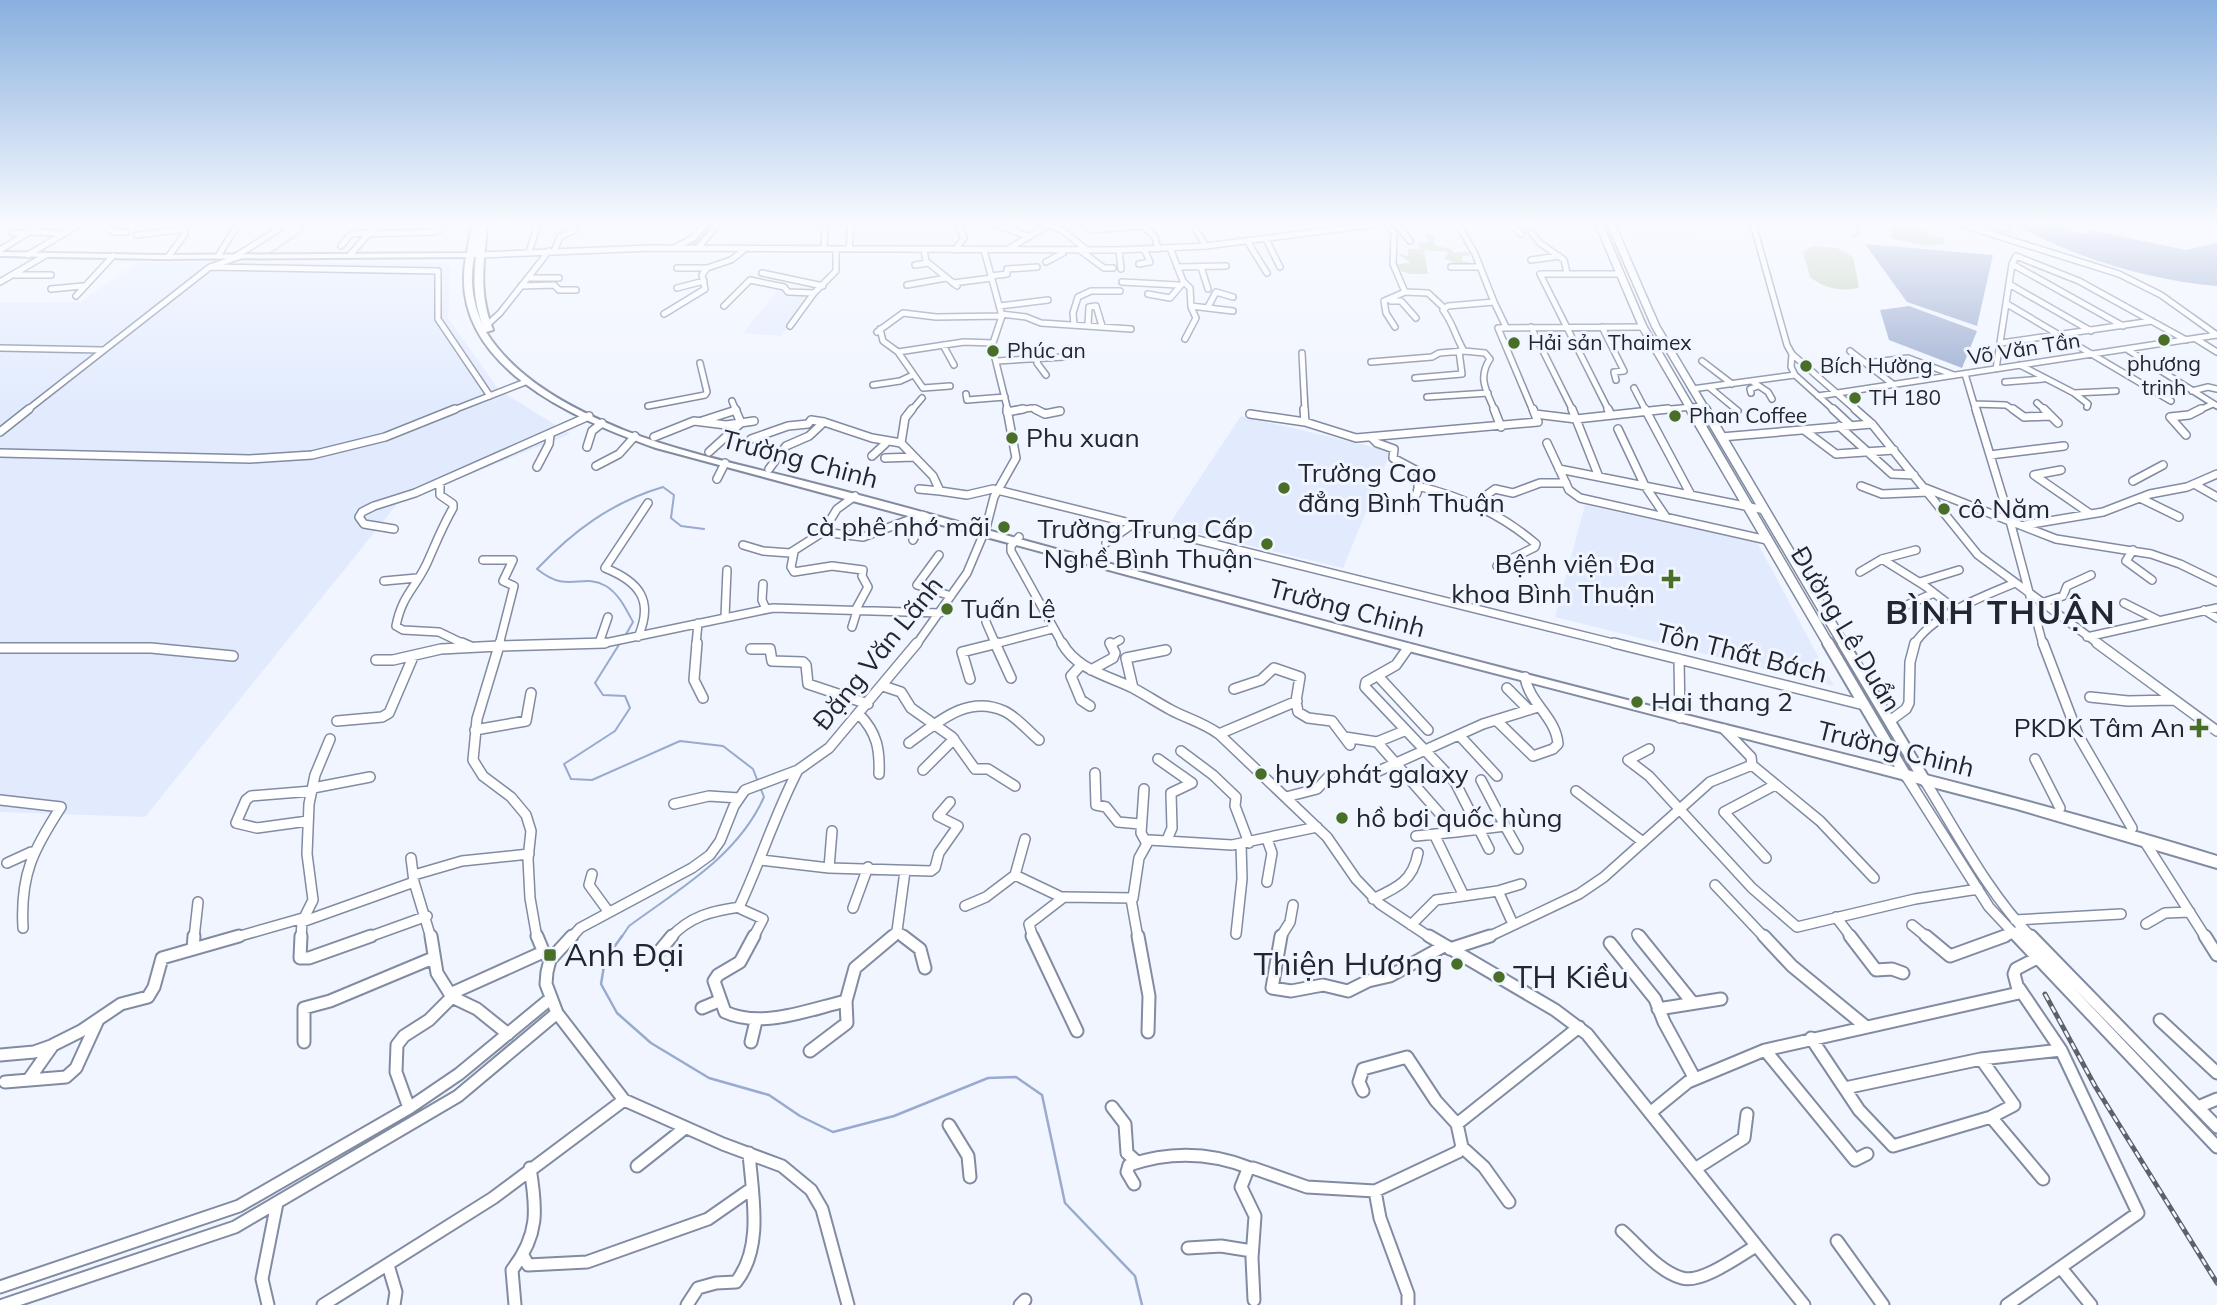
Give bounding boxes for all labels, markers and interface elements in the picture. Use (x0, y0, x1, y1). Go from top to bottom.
street label: Võ Văn Tần (1966, 326, 2082, 370)
place label: Hải sản Thaimex (1528, 329, 1692, 355)
marker: phương trinh (2156, 332, 2172, 348)
marker: Hải sản Thaimex (1506, 335, 1522, 351)
place label: Phúc an (1007, 337, 1086, 363)
marker: Phúc an (985, 343, 1001, 359)
place label: phương trinh (2127, 350, 2201, 400)
place label: Bích Hường (1820, 352, 1933, 378)
marker: Bích Hường (1798, 358, 1814, 374)
place label: TH 180 (1869, 384, 1941, 410)
marker: TH 180 (1847, 390, 1863, 406)
place label: Phan Coffee (1689, 402, 1807, 428)
marker: Phan Coffee (1667, 408, 1683, 424)
place label: Phu xuan (1026, 421, 1140, 454)
street label: Trường Chinh (718, 422, 882, 495)
marker: Phu xuan (1004, 430, 1020, 446)
place label: Trường Cao đẳng Bình Thuận (1298, 456, 1505, 519)
marker: Trường Cao đẳng Bình Thuận (1276, 480, 1292, 496)
place label: cô Năm (1958, 492, 2050, 525)
marker: cô Năm (1936, 501, 1952, 517)
place label: cà phê nhớ mãi (806, 510, 990, 543)
place label: Trường Trung Cấp Nghề Bình Thuận (1037, 512, 1253, 575)
marker: cà phê nhớ mãi (996, 519, 1012, 535)
marker: Trường Trung Cấp Nghề Bình Thuận (1259, 536, 1275, 552)
street label: Đường Lê Duẩn (1784, 540, 1909, 717)
place label: Bệnh viện Đa khoa Bình Thuận (1451, 547, 1655, 610)
street label: Đặng Văn Lãnh (805, 569, 950, 736)
marker: Bệnh viện Đa khoa Bình Thuận (1661, 569, 1681, 589)
street label: Trường Chinh (1265, 571, 1429, 644)
district label: BÌNH THUẬN (1885, 591, 2117, 632)
place label: Tuấn Lệ (961, 592, 1056, 625)
marker: Tuấn Lệ (939, 601, 955, 617)
street label: Tôn Thất Bách (1654, 615, 1831, 690)
place label: Hai thang 2 (1651, 685, 1793, 718)
marker: Hai thang 2 (1629, 694, 1645, 710)
place label: PKDK Tâm An (2014, 711, 2185, 744)
street label: Trường Chinh (1814, 713, 1978, 784)
marker: PKDK Tâm An (2191, 720, 2207, 736)
place label: huy phát galaxy (1275, 757, 1469, 790)
marker: huy phát galaxy (1253, 766, 1269, 782)
place label: hồ bơi quốc hùng (1356, 801, 1563, 834)
marker: hồ bơi quốc hùng (1334, 810, 1350, 826)
place label: Anh Đại (564, 934, 684, 974)
place label: Thiện Hương (1253, 943, 1443, 983)
marker: Anh Đại (542, 947, 558, 963)
marker: Thiện Hương (1449, 956, 1465, 972)
place label: TH Kiều (1513, 956, 1629, 996)
marker: TH Kiều (1491, 969, 1507, 985)

